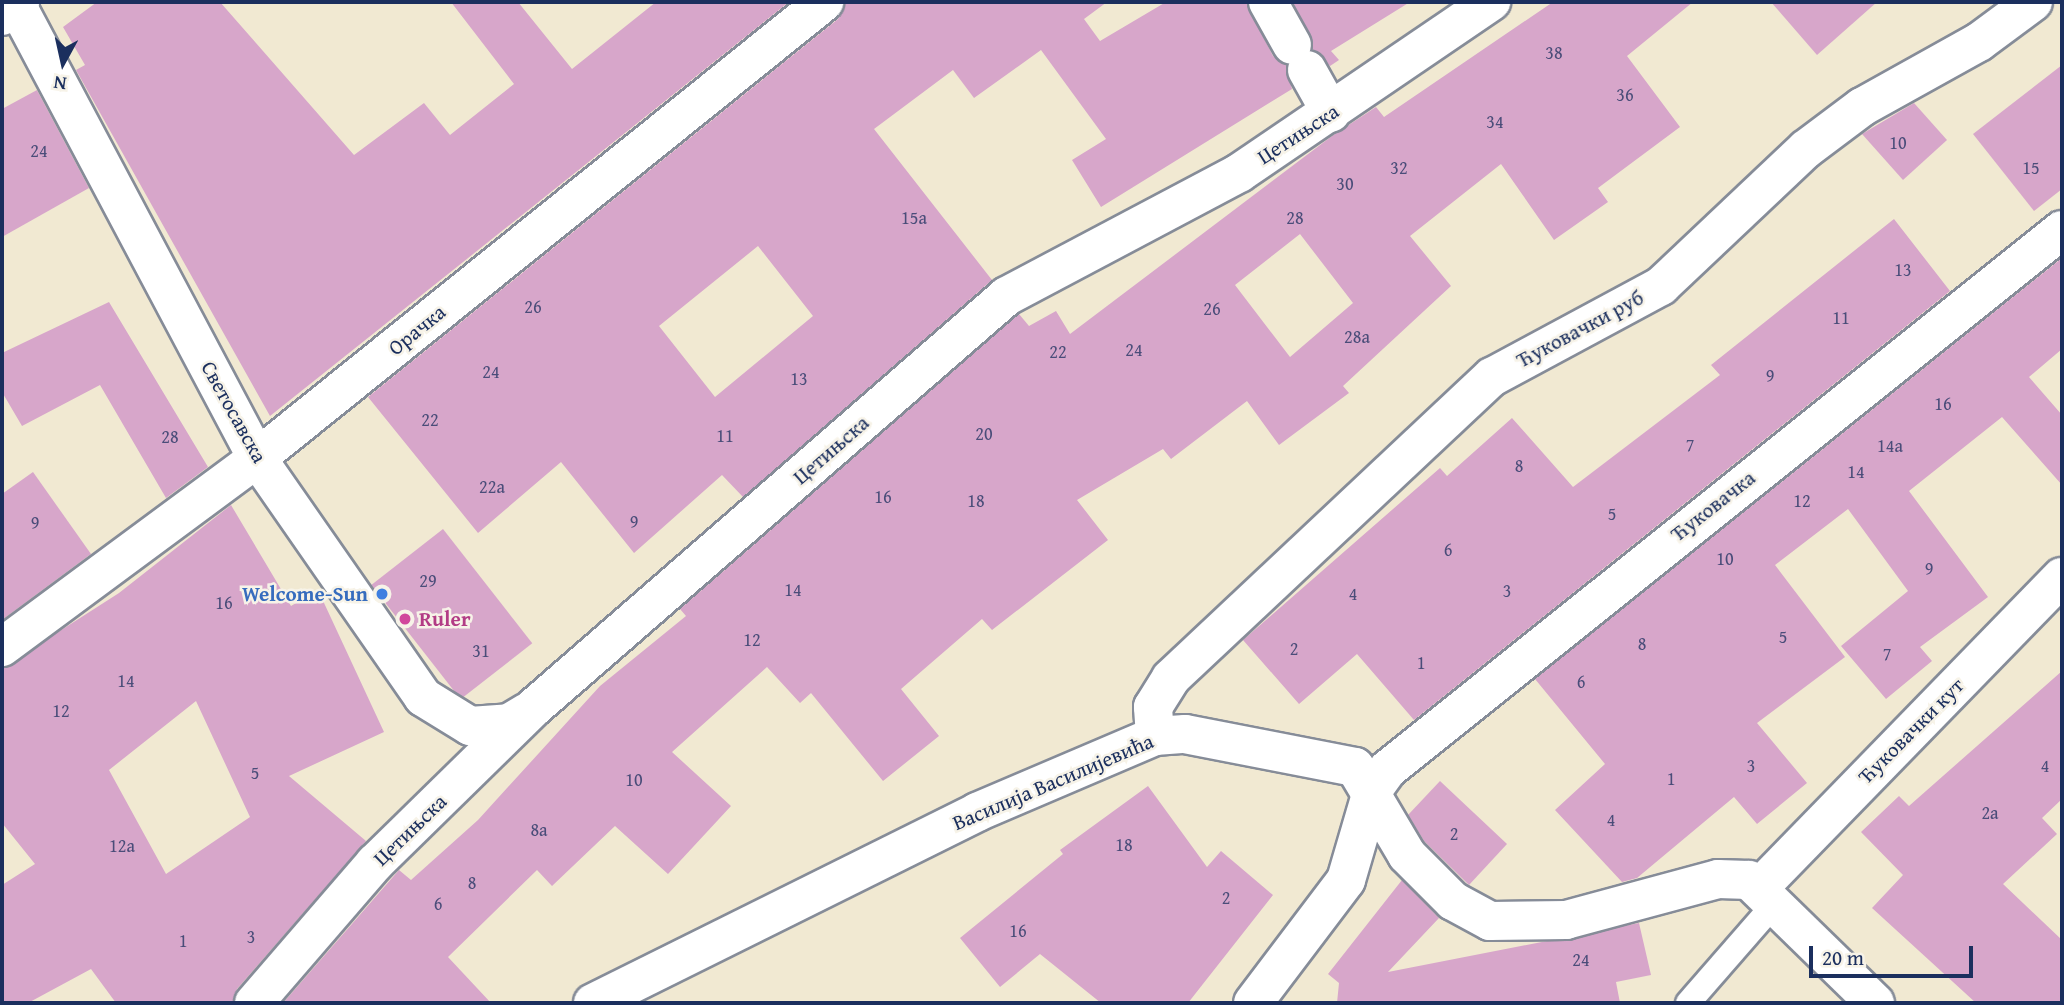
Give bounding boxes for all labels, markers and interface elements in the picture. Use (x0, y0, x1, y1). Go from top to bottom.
north arrow (28, 28, 98, 98)
house number: 38 (1545, 42, 1563, 64)
text: N (52, 69, 68, 99)
house number: 36 (1616, 84, 1634, 106)
street label: Цетињска (1252, 98, 1344, 170)
house number: 34 (1486, 111, 1504, 133)
house number: 10 (1889, 132, 1907, 154)
house number: 24 (30, 140, 48, 162)
house number: 32 (1390, 157, 1408, 179)
house number: 15 (2022, 157, 2040, 179)
house number: 30 (1336, 173, 1354, 195)
house number: 15a (901, 207, 927, 229)
house number: 28 (1286, 207, 1304, 229)
house number: 13 (1894, 259, 1912, 281)
street label: Ћуковачки руб (1512, 285, 1648, 373)
house number: 26 (524, 296, 542, 318)
house number: 26 (1203, 298, 1221, 320)
street label: Орачка (383, 299, 451, 361)
house number: 11 (1832, 307, 1850, 329)
house number: 28a (1344, 326, 1370, 348)
house number: 24 (1125, 339, 1143, 361)
house number: 22 (1049, 341, 1067, 363)
street label: Светосавска (196, 357, 272, 467)
house number: 24 (482, 361, 500, 383)
house number: 9 (1766, 365, 1774, 387)
house number: 13 (790, 368, 808, 390)
house number: 16 (1934, 393, 1952, 415)
house number: 22 (421, 409, 439, 431)
street label: Цетињска (788, 410, 874, 490)
house number: 20 (975, 423, 993, 445)
house number: 11 (716, 425, 734, 447)
house number: 28 (161, 426, 179, 448)
house number: 7 (1686, 434, 1694, 456)
house number: 14a (1877, 435, 1903, 457)
house number: 8 (1515, 455, 1523, 477)
house number: 14 (1847, 461, 1865, 483)
street label: Ћуковачка (1666, 465, 1760, 547)
house number: 22a (479, 476, 505, 498)
house number: 16 (874, 486, 892, 508)
house number: 18 (967, 490, 985, 512)
house number: 12 (1793, 490, 1811, 512)
house number: 5 (1608, 503, 1616, 525)
house number: 9 (630, 511, 638, 533)
house number: 9 (31, 512, 39, 534)
house number: 6 (1444, 539, 1452, 561)
house number: 10 (1716, 548, 1734, 570)
house number: 9 (1925, 558, 1933, 580)
house number: 29 (419, 570, 437, 592)
house number: 14 (784, 579, 802, 601)
house number: 3 (1503, 580, 1511, 602)
place label: Welcome-Sun (242, 581, 368, 607)
house number: 4 (1349, 583, 1357, 605)
marker: Welcome-Sun (374, 586, 390, 602)
house number: 16 (215, 592, 233, 614)
place label: Ruler (419, 606, 471, 632)
marker: Ruler (397, 611, 413, 627)
house number: 5 (1779, 626, 1787, 648)
house number: 12 (743, 629, 761, 651)
house number: 8 (1638, 633, 1646, 655)
house number: 2 (1290, 638, 1298, 660)
house number: 31 (472, 640, 490, 662)
house number: 7 (1883, 643, 1891, 665)
house number: 1 (1417, 652, 1425, 674)
house number: 14 (117, 670, 135, 692)
house number: 6 (1577, 671, 1585, 693)
street label: Ћуковачки кут (1853, 673, 1969, 789)
house number: 12 (52, 700, 70, 722)
street label: Василија Василијевића (949, 728, 1157, 836)
house number: 3 (1747, 755, 1755, 777)
house number: 4 (2041, 755, 2049, 777)
house number: 5 (251, 762, 259, 784)
house number: 1 (1667, 768, 1675, 790)
house number: 10 (625, 769, 643, 791)
street label: Цетињска (368, 789, 452, 871)
house number: 2a (1981, 802, 1999, 824)
house number: 4 (1607, 809, 1615, 831)
house number: 8a (530, 819, 548, 841)
house number: 2 (1450, 823, 1458, 845)
house number: 18 (1115, 834, 1133, 856)
house number: 12a (109, 835, 135, 857)
house number: 8 (468, 872, 476, 894)
house number: 2 (1222, 887, 1230, 909)
house number: 6 (434, 893, 442, 915)
house number: 16 (1009, 920, 1027, 942)
house number: 3 (247, 926, 255, 948)
house number: 1 (179, 930, 187, 952)
scale bar (1812, 932, 1976, 976)
text: 20 m (1822, 942, 1864, 973)
house number: 24 (1572, 949, 1590, 971)

